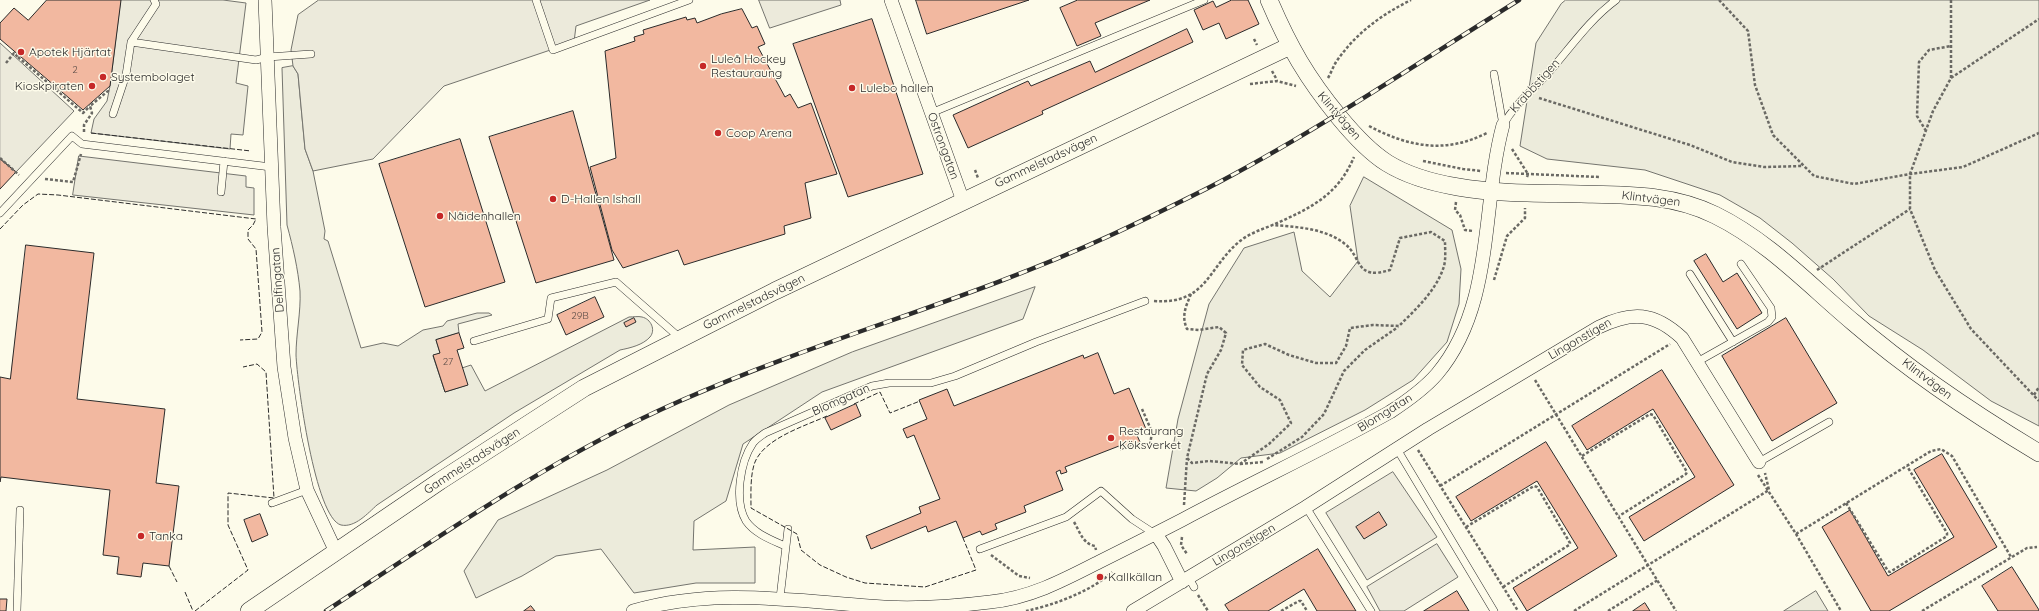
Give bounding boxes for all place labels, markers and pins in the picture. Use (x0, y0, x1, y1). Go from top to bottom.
place label: Apotek Hjärtat (29, 45, 111, 59)
marker: Apotek Hjärtat (16, 47, 26, 57)
place label: Luleå Hockey Restauraung (711, 52, 786, 80)
marker: Luleå Hockey Restauraung (698, 61, 708, 71)
place label: Systembolaget (111, 70, 194, 84)
marker: Systembolaget (98, 72, 108, 82)
place label: Kioskpiraten (15, 79, 84, 93)
marker: Kioskpiraten (87, 81, 97, 91)
place label: Lulebo hallen (860, 81, 934, 95)
marker: Lulebo hallen (847, 83, 857, 93)
place label: Coop Arena (726, 126, 792, 140)
marker: Coop Arena (713, 128, 723, 138)
place label: D-Hallen Ishall (561, 192, 641, 206)
marker: D-Hallen Ishall (548, 194, 558, 204)
place label: Nåidenhallen (448, 209, 521, 223)
marker: Nåidenhallen (435, 211, 445, 221)
place label: Restaurang Köksverket (1119, 424, 1184, 452)
marker: Restaurang Köksverket (1106, 433, 1116, 443)
place label: Tanka (149, 529, 183, 543)
marker: Tanka (136, 531, 146, 541)
place label: Kallkällan (1108, 570, 1162, 584)
marker: Kallkällan (1095, 572, 1105, 582)

